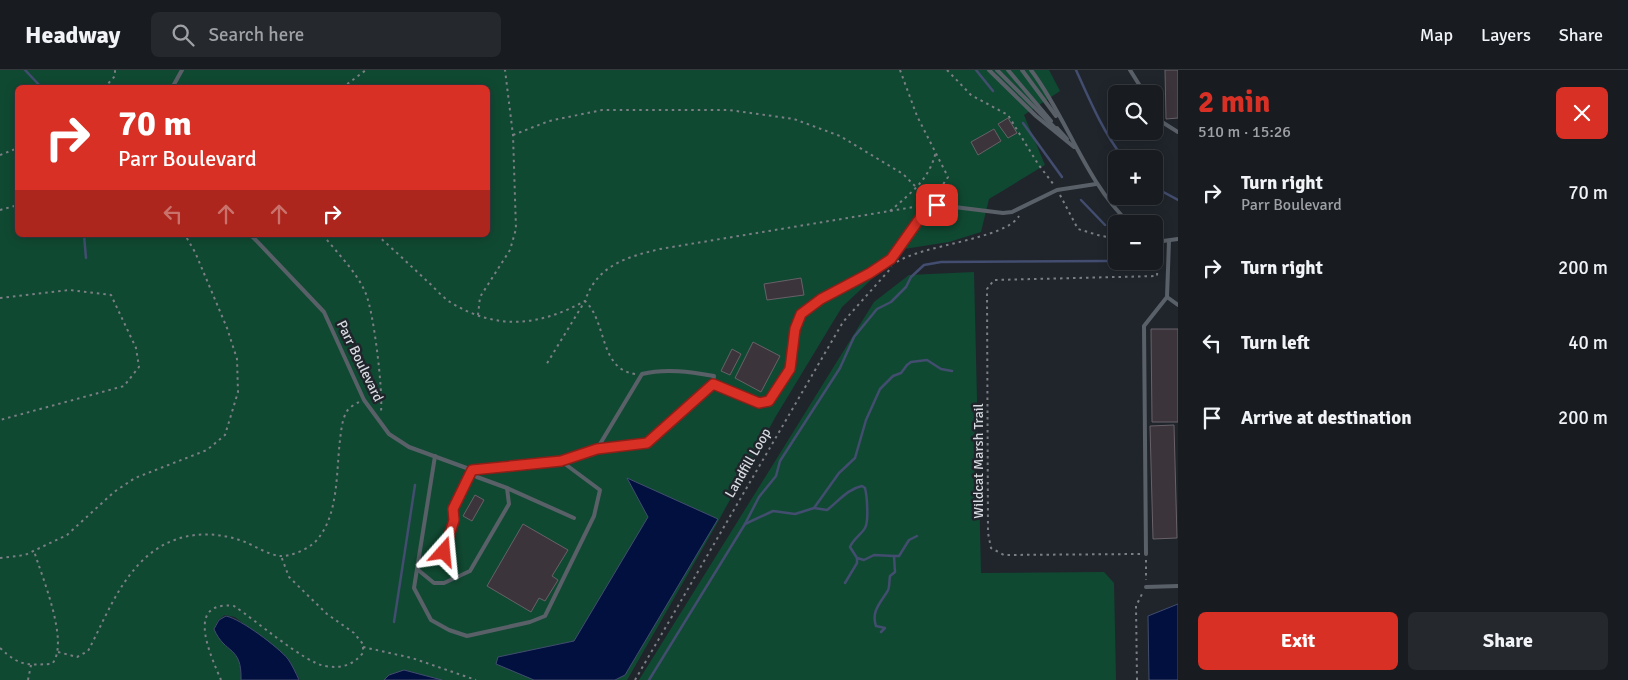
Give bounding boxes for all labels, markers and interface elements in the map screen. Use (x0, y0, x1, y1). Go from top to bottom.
search box (151, 12, 501, 57)
text: Headway (25, 20, 121, 50)
icon: search (169, 21, 197, 49)
text: Search here (209, 23, 304, 47)
text: Map (1420, 24, 1453, 46)
text: Layers (1481, 24, 1531, 46)
text: Share (1559, 24, 1603, 46)
text: 2 min (1198, 84, 1270, 121)
map controls (1108, 85, 1163, 270)
button: search (1108, 85, 1163, 140)
button: close (1556, 87, 1608, 139)
text: 70 m (118, 102, 192, 145)
icon: right (35, 105, 100, 170)
text: 510 m · 15:26 (1198, 122, 1291, 142)
text: Parr Boulevard (118, 145, 257, 172)
button: + (1108, 150, 1163, 205)
text: Turn right (1241, 171, 1323, 195)
icon: right (1198, 179, 1226, 207)
text: 70 m (1568, 181, 1608, 205)
pin (916, 184, 958, 226)
icon: arrive (923, 191, 951, 219)
text: Parr Boulevard (1241, 195, 1342, 215)
icon: left (159, 200, 187, 228)
icon: ahead (212, 200, 240, 228)
icon: ahead (265, 200, 293, 228)
icon: right (318, 200, 346, 228)
button: − (1108, 215, 1163, 270)
icon: right (1198, 254, 1226, 282)
text: Turn right (1241, 256, 1323, 280)
text: 200 m (1558, 256, 1608, 280)
street label: Parr Boulevard (333, 318, 387, 404)
icon: left (1198, 329, 1226, 357)
text: Turn left (1241, 331, 1310, 355)
text: 40 m (1568, 331, 1608, 355)
street label: Wildcat Marsh Trail (970, 403, 987, 519)
icon: arrive (1198, 404, 1226, 432)
text: Arrive at destination (1241, 406, 1412, 430)
text: 200 m (1558, 406, 1608, 430)
street label: Landfill Loop (721, 425, 775, 501)
position arrow (417, 525, 469, 577)
button: Exit (1198, 612, 1398, 670)
button: Share (1408, 612, 1608, 670)

